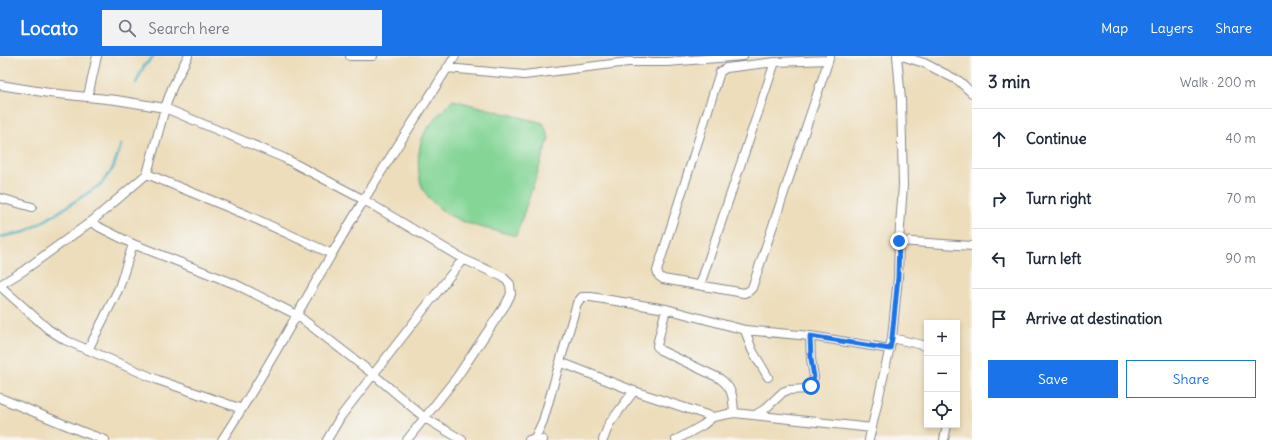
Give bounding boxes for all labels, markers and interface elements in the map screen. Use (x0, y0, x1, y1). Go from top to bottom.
search box (102, 10, 382, 46)
text: Locato (20, 16, 78, 40)
icon: search (116, 17, 138, 39)
text: Search here (148, 19, 230, 38)
text: Map (1101, 19, 1128, 37)
text: Layers (1150, 19, 1193, 37)
text: Share (1215, 19, 1252, 37)
text: 3 min (988, 71, 1030, 93)
text: Walk · 200 m (1180, 74, 1256, 91)
icon: ahead (988, 128, 1010, 150)
text: Continue (1026, 129, 1087, 148)
text: 40 m (1225, 130, 1256, 147)
icon: right (988, 188, 1010, 210)
text: Turn right (1026, 189, 1091, 208)
text: 70 m (1227, 190, 1256, 207)
route end (890, 232, 908, 250)
icon: left (988, 248, 1010, 270)
text: Turn left (1026, 249, 1081, 268)
text: 90 m (1225, 250, 1256, 267)
icon: arrive (988, 308, 1010, 330)
text: Arrive at destination (1026, 309, 1162, 328)
map controls (924, 320, 960, 428)
button: + (924, 320, 960, 356)
button: − (924, 356, 960, 392)
button: Save (988, 360, 1118, 398)
button: Share (1126, 360, 1256, 398)
route start (802, 377, 820, 395)
button: locate (924, 392, 960, 428)

